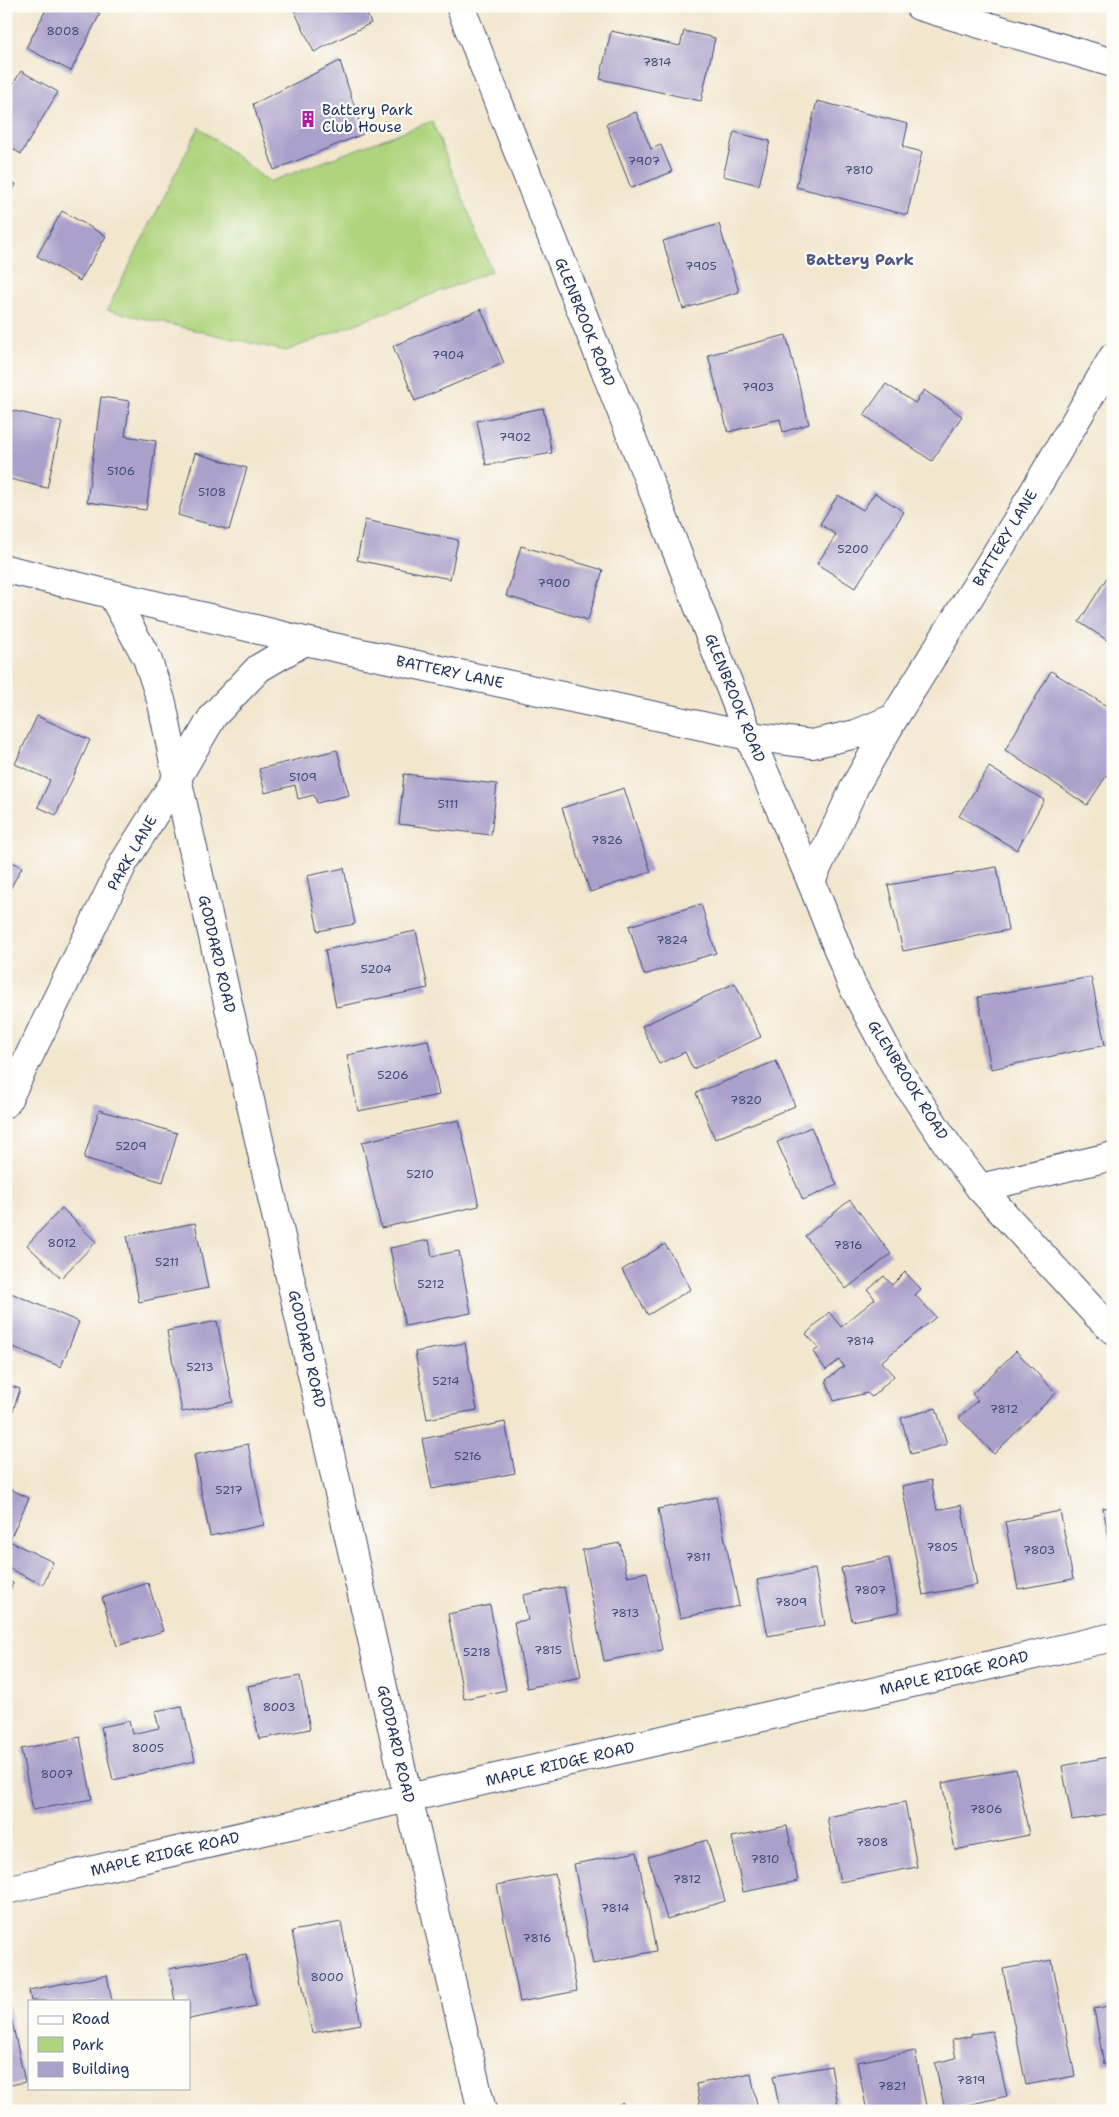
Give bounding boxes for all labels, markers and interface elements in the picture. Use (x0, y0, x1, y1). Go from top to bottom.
house number: 8008 (46, 23, 80, 39)
house number: 7814 (643, 54, 671, 70)
place label: Battery Park Club House (322, 100, 413, 137)
building icon: Battery Park Club House (298, 109, 318, 129)
house number: 7907 (628, 153, 660, 169)
house number: 7810 (845, 162, 873, 178)
district label: Battery Park (806, 249, 914, 270)
street label: GLENBROOK ROAD (550, 255, 620, 389)
house number: 7905 (685, 258, 717, 274)
house number: 7904 (432, 347, 464, 363)
house number: 7903 (742, 379, 774, 395)
house number: 7902 (499, 429, 531, 445)
house number: 5106 (107, 463, 135, 479)
house number: 5108 (198, 484, 226, 500)
street label: BATTERY LANE (968, 486, 1042, 590)
house number: 5200 (837, 541, 869, 557)
house number: 7900 (538, 575, 570, 591)
street label: GLENBROOK ROAD (700, 631, 770, 765)
street label: BATTERY LANE (394, 651, 506, 693)
house number: 5109 (289, 769, 317, 785)
house number: 5111 (437, 796, 459, 812)
street label: PARK LANE (102, 812, 162, 894)
house number: 7826 (591, 832, 623, 848)
street label: GODDARD ROAD (194, 893, 240, 1015)
house number: 7824 (656, 932, 688, 948)
house number: 5204 (360, 961, 392, 977)
street label: GLENBROOK ROAD (863, 1017, 953, 1144)
house number: 5206 (377, 1067, 409, 1083)
house number: 7820 (730, 1092, 762, 1108)
house number: 5209 (115, 1138, 147, 1154)
house number: 5210 (406, 1166, 434, 1182)
house number: 8012 (48, 1235, 77, 1251)
house number: 7816 (834, 1237, 862, 1253)
house number: 5211 (155, 1254, 179, 1270)
house number: 5212 (417, 1276, 445, 1292)
street label: GODDARD ROAD (284, 1288, 330, 1410)
house number: 7814 (846, 1333, 874, 1349)
house number: 5213 (186, 1359, 214, 1375)
house number: 5214 (432, 1373, 460, 1389)
house number: 7812 (990, 1401, 1018, 1417)
house number: 5216 (454, 1448, 482, 1464)
house number: 5217 (215, 1482, 243, 1498)
house number: 7805 (926, 1539, 958, 1555)
house number: 7803 (1023, 1542, 1055, 1558)
house number: 7811 (685, 1549, 711, 1565)
house number: 7807 (854, 1582, 886, 1598)
house number: 7809 (775, 1594, 807, 1610)
house number: 7813 (611, 1605, 639, 1621)
house number: 7815 (534, 1642, 562, 1658)
house number: 5218 (463, 1644, 491, 1660)
street label: MAPLE RIDGE ROAD (878, 1646, 1030, 1700)
street label: GODDARD ROAD (373, 1683, 419, 1805)
house number: 8003 (263, 1699, 295, 1715)
street label: MAPLE RIDGE ROAD (484, 1737, 636, 1791)
house number: 8005 (132, 1740, 164, 1756)
house number: 8007 (41, 1766, 73, 1782)
house number: 7806 (970, 1801, 1002, 1817)
street label: MAPLE RIDGE ROAD (89, 1827, 241, 1881)
house number: 7808 (856, 1834, 888, 1850)
house number: 7810 (751, 1851, 779, 1867)
house number: 7812 (673, 1871, 701, 1887)
house number: 7814 (601, 1900, 629, 1916)
house number: 7816 (523, 1930, 551, 1946)
house number: 8000 (310, 1969, 344, 1985)
legend (28, 2000, 190, 2090)
text: Road (72, 2009, 110, 2029)
text: Park (72, 2035, 104, 2055)
text: Building (72, 2059, 129, 2079)
house number: 7819 (957, 2072, 985, 2088)
house number: 7821 (878, 2078, 906, 2094)

